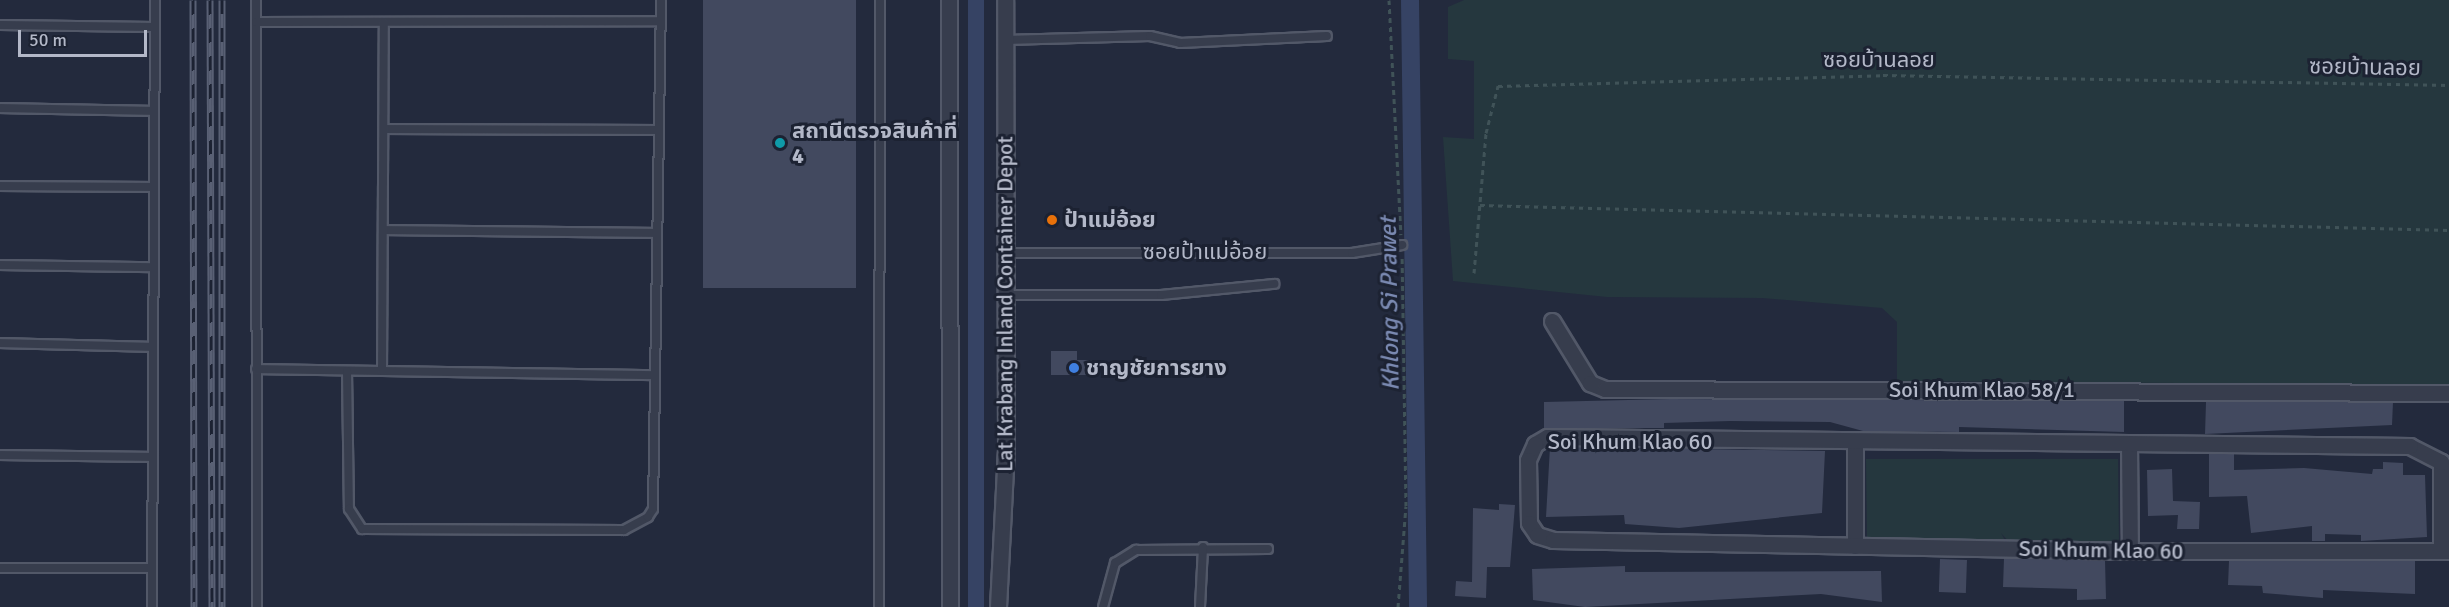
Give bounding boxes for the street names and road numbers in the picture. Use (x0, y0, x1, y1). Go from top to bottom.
street label: ซอยบ้านลอย (1823, 47, 1935, 73)
street label: ซอยบ้านลอย (2309, 53, 2421, 81)
street label: Lat Krabang Inland Container Depot (992, 136, 1018, 472)
street label: ซอยป้าแม่อ้อย (1143, 239, 1267, 265)
street label: Soi Khum Klao 58/1 (1889, 377, 2075, 403)
street label: Soi Khum Klao 60 (1548, 429, 1712, 455)
street label: Soi Khum Klao 60 (2018, 535, 2184, 565)

